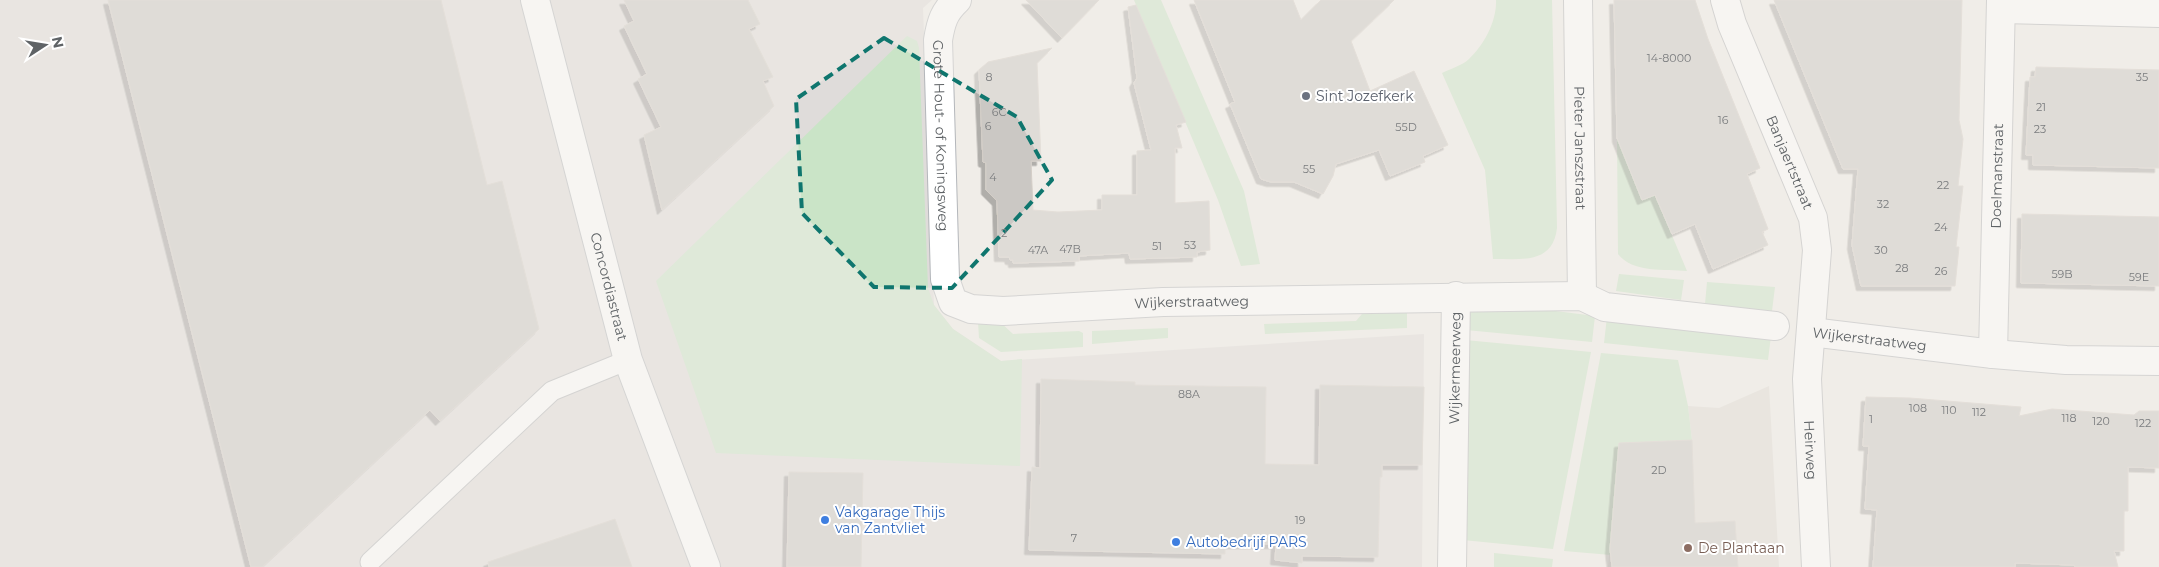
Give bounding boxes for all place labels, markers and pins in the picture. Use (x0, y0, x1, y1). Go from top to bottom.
place label: Sint Jozefkerk (1316, 87, 1414, 105)
marker: Sint Jozefkerk (1300, 90, 1312, 102)
place label: Vakgarage Thijs van Zantvliet (835, 503, 945, 537)
marker: Vakgarage Thijs van Zantvliet (819, 514, 831, 526)
place label: Autobedrijf PARS (1186, 533, 1307, 551)
marker: Autobedrijf PARS (1170, 536, 1182, 548)
place label: De Plantaan (1698, 539, 1785, 557)
marker: De Plantaan (1682, 542, 1694, 554)

